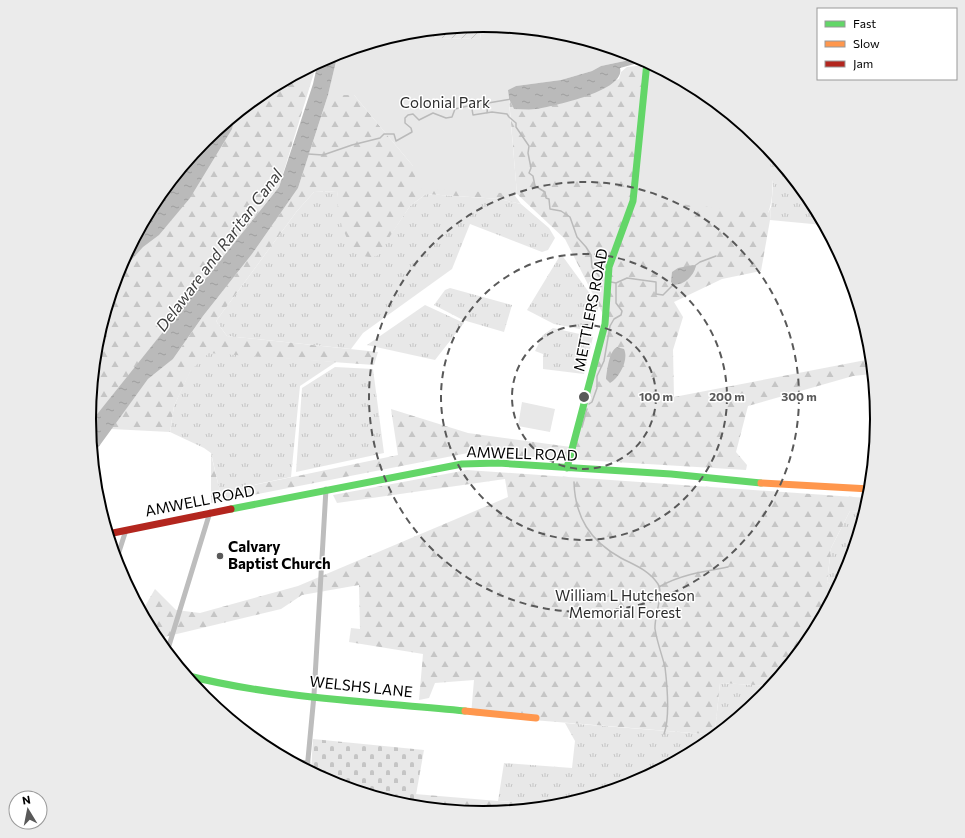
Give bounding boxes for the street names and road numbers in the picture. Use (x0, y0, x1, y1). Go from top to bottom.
street label: METTLERS ROAD (569, 247, 611, 373)
street label: AMWELL ROAD (466, 442, 578, 464)
street label: AMWELL ROAD (143, 481, 256, 519)
street label: WELSHS LANE (309, 672, 414, 700)

